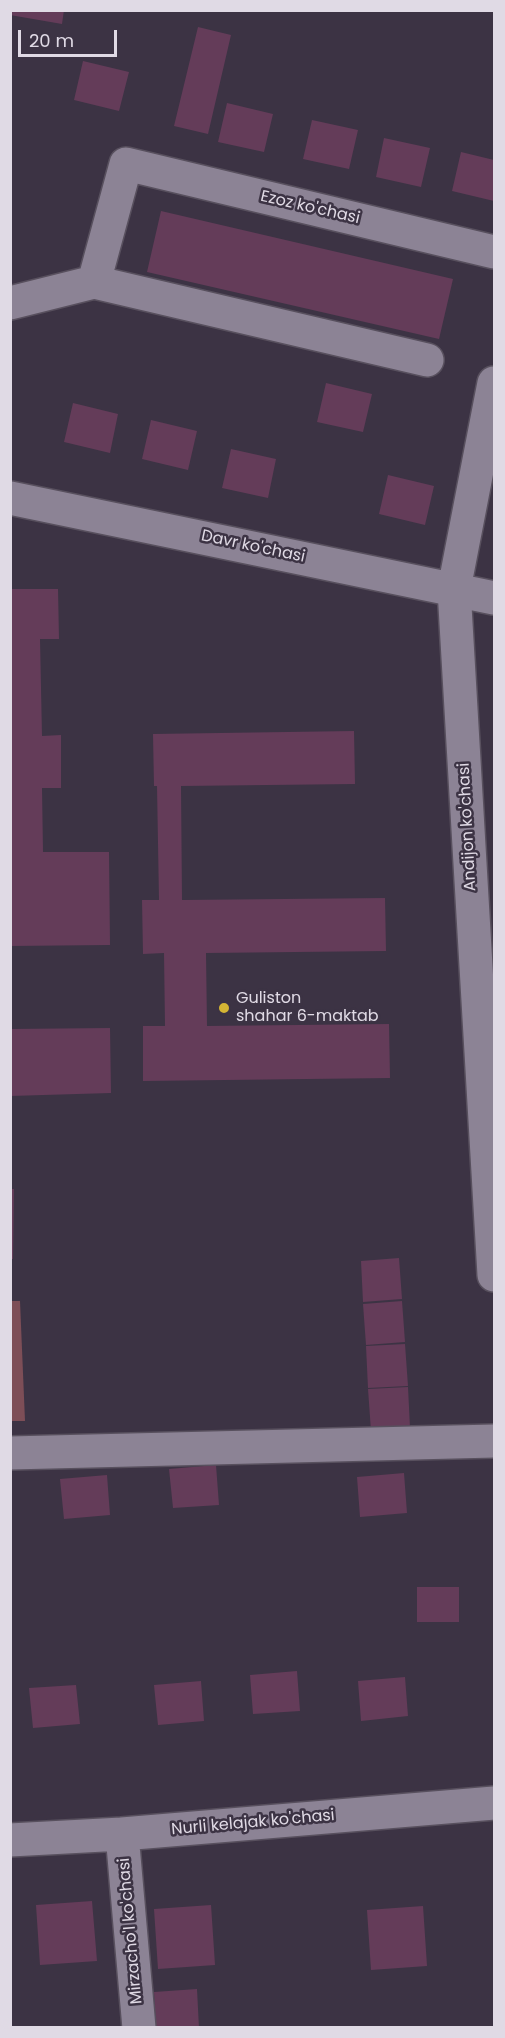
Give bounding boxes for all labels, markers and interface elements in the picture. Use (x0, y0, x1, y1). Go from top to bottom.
scale bar (21, 18, 120, 56)
text: 20 m (29, 28, 74, 53)
street label: Ezoz ko'chasi (258, 187, 362, 229)
street label: Davr ko'chasi (199, 527, 307, 567)
street label: Andijon ko'chasi (455, 762, 481, 892)
place label: Guliston shahar 6-maktab (236, 989, 379, 1027)
marker: Guliston shahar 6-maktab (217, 1001, 231, 1015)
street label: Nurli kelajak ko'chasi (171, 1806, 335, 1840)
street label: Mirzacho'l ko'chasi (115, 1857, 147, 2005)

